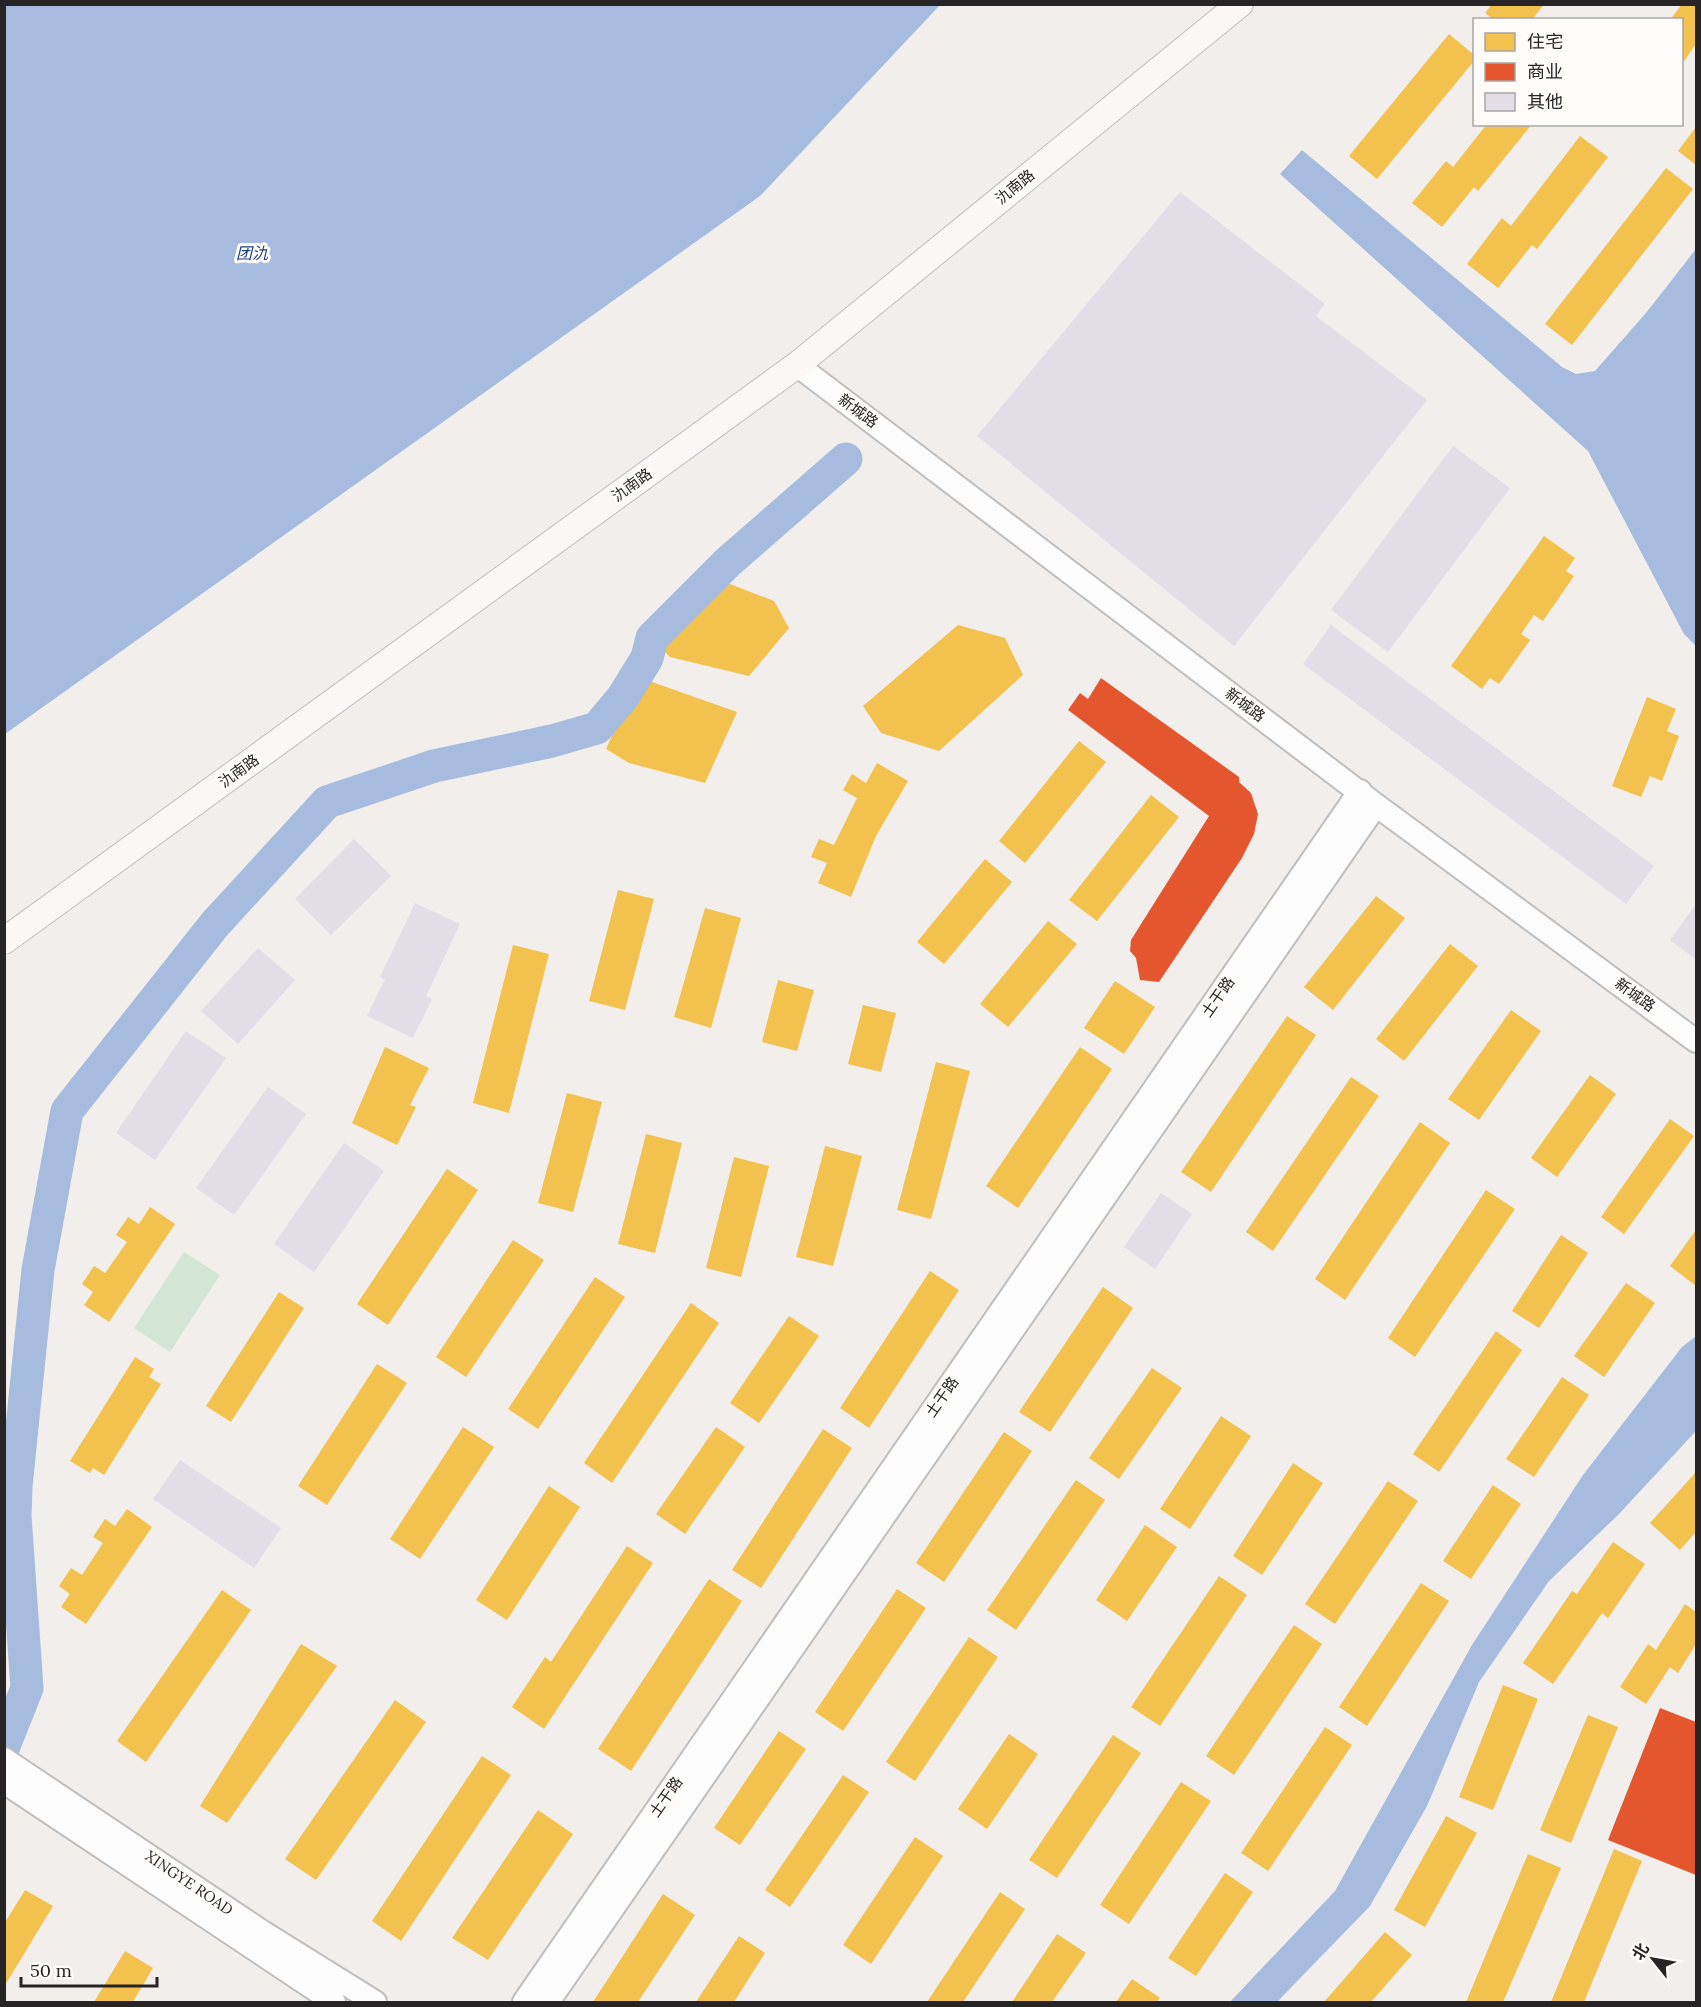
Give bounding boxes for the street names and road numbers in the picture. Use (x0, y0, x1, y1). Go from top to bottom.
street label: 氿南路 (991, 165, 1038, 208)
street label: 新城路 (835, 389, 882, 432)
street label: 氿南路 (608, 464, 655, 506)
street label: 新城路 (1222, 683, 1269, 726)
street label: 氿南路 (215, 750, 262, 792)
street label: 土干路 (1197, 973, 1238, 1021)
street label: 新城路 (1612, 974, 1659, 1016)
street label: 土干路 (921, 1373, 962, 1421)
street label: 土干路 (645, 1773, 686, 1821)
street label: XINGYE ROAD (142, 1846, 237, 1919)

